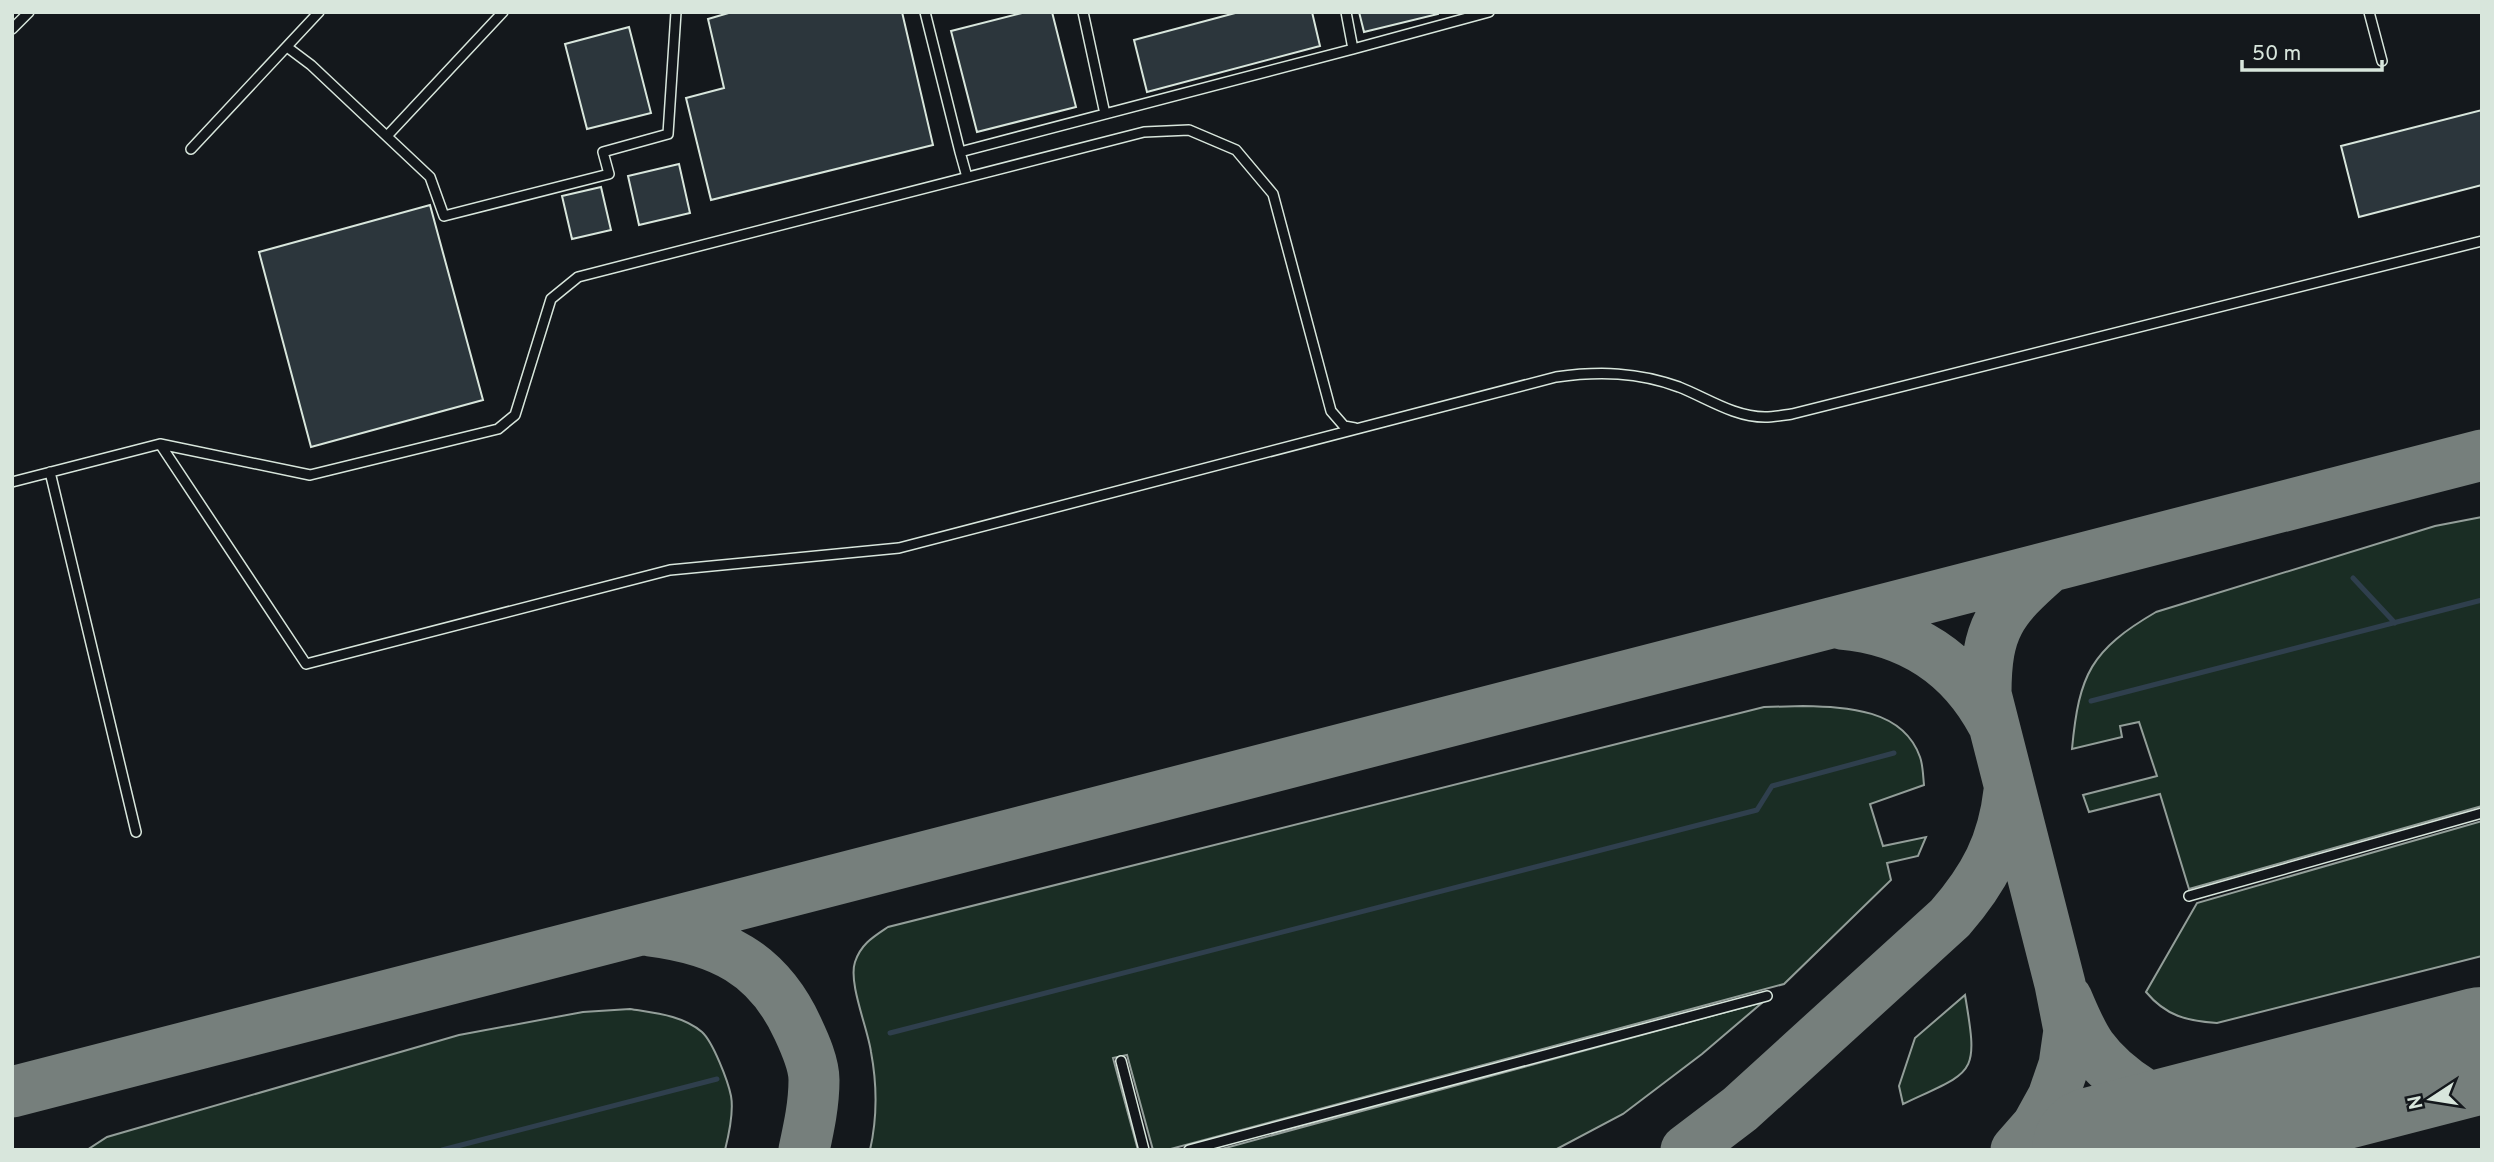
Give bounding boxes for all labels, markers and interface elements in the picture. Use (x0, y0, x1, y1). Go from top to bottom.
scale bar (2242, 28, 2382, 72)
text: 50 m (2252, 41, 2301, 68)
north arrow (2396, 1064, 2466, 1134)
text: N (2403, 1093, 2429, 1111)

